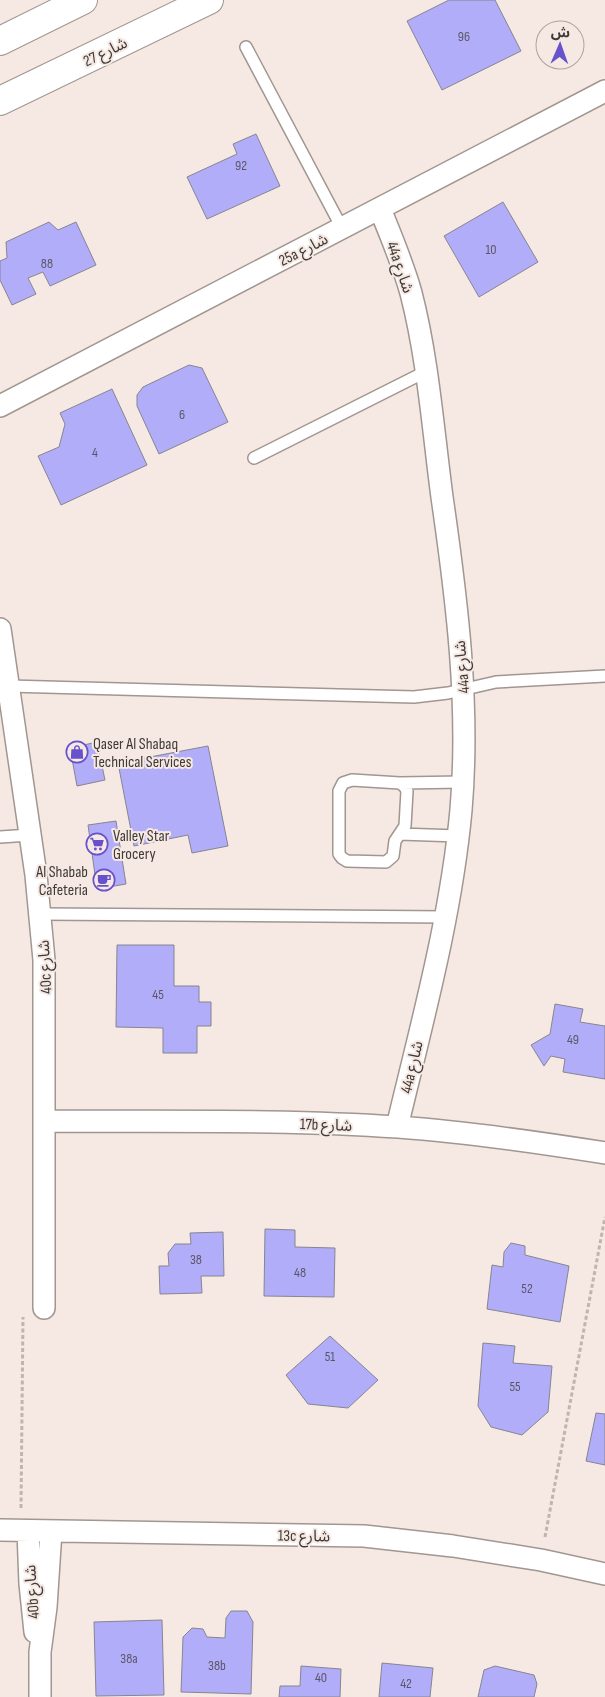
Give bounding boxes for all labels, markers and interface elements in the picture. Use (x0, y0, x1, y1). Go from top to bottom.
north arrow (535, 20, 585, 70)
text: ش (551, 24, 570, 41)
house number: 96 (458, 28, 470, 45)
street label: شارع 27 (80, 34, 132, 73)
house number: 92 (235, 157, 247, 174)
street label: 25a شارع (276, 230, 332, 273)
street label: 44a شارع (380, 239, 417, 296)
house number: 10 (485, 241, 497, 258)
house number: 88 (41, 255, 53, 272)
house number: 6 (179, 406, 185, 423)
house number: 4 (92, 444, 98, 461)
street label: 44a شارع (451, 639, 476, 694)
place label: Qaser Al Shabaq Technical Services (93, 735, 192, 772)
shop icon: Qaser Al Shabaq Technical Services (65, 740, 89, 764)
place label: Valley Star Grocery (113, 827, 170, 864)
supermarket icon: Valley Star Grocery (85, 832, 109, 856)
place label: Al Shabab Cafeteria (35, 863, 88, 900)
cafe icon: Al Shabab Cafeteria (92, 868, 116, 892)
street label: 40c شارع (35, 939, 58, 994)
house number: 45 (152, 986, 164, 1003)
house number: 49 (567, 1031, 579, 1048)
street label: 44a شارع (397, 1039, 430, 1096)
street label: 17b شارع (299, 1115, 352, 1138)
house number: 38 (190, 1251, 202, 1268)
house number: 48 (294, 1264, 306, 1281)
house number: 52 (521, 1280, 533, 1297)
house number: 51 (325, 1348, 335, 1365)
house number: 55 (509, 1378, 521, 1395)
street label: 13c شارع (278, 1527, 330, 1548)
street label: 40b شارع (21, 1564, 46, 1620)
house number: 38a (120, 1650, 138, 1667)
house number: 38b (208, 1657, 226, 1674)
house number: 40 (315, 1669, 327, 1686)
house number: 42 (400, 1675, 412, 1692)

